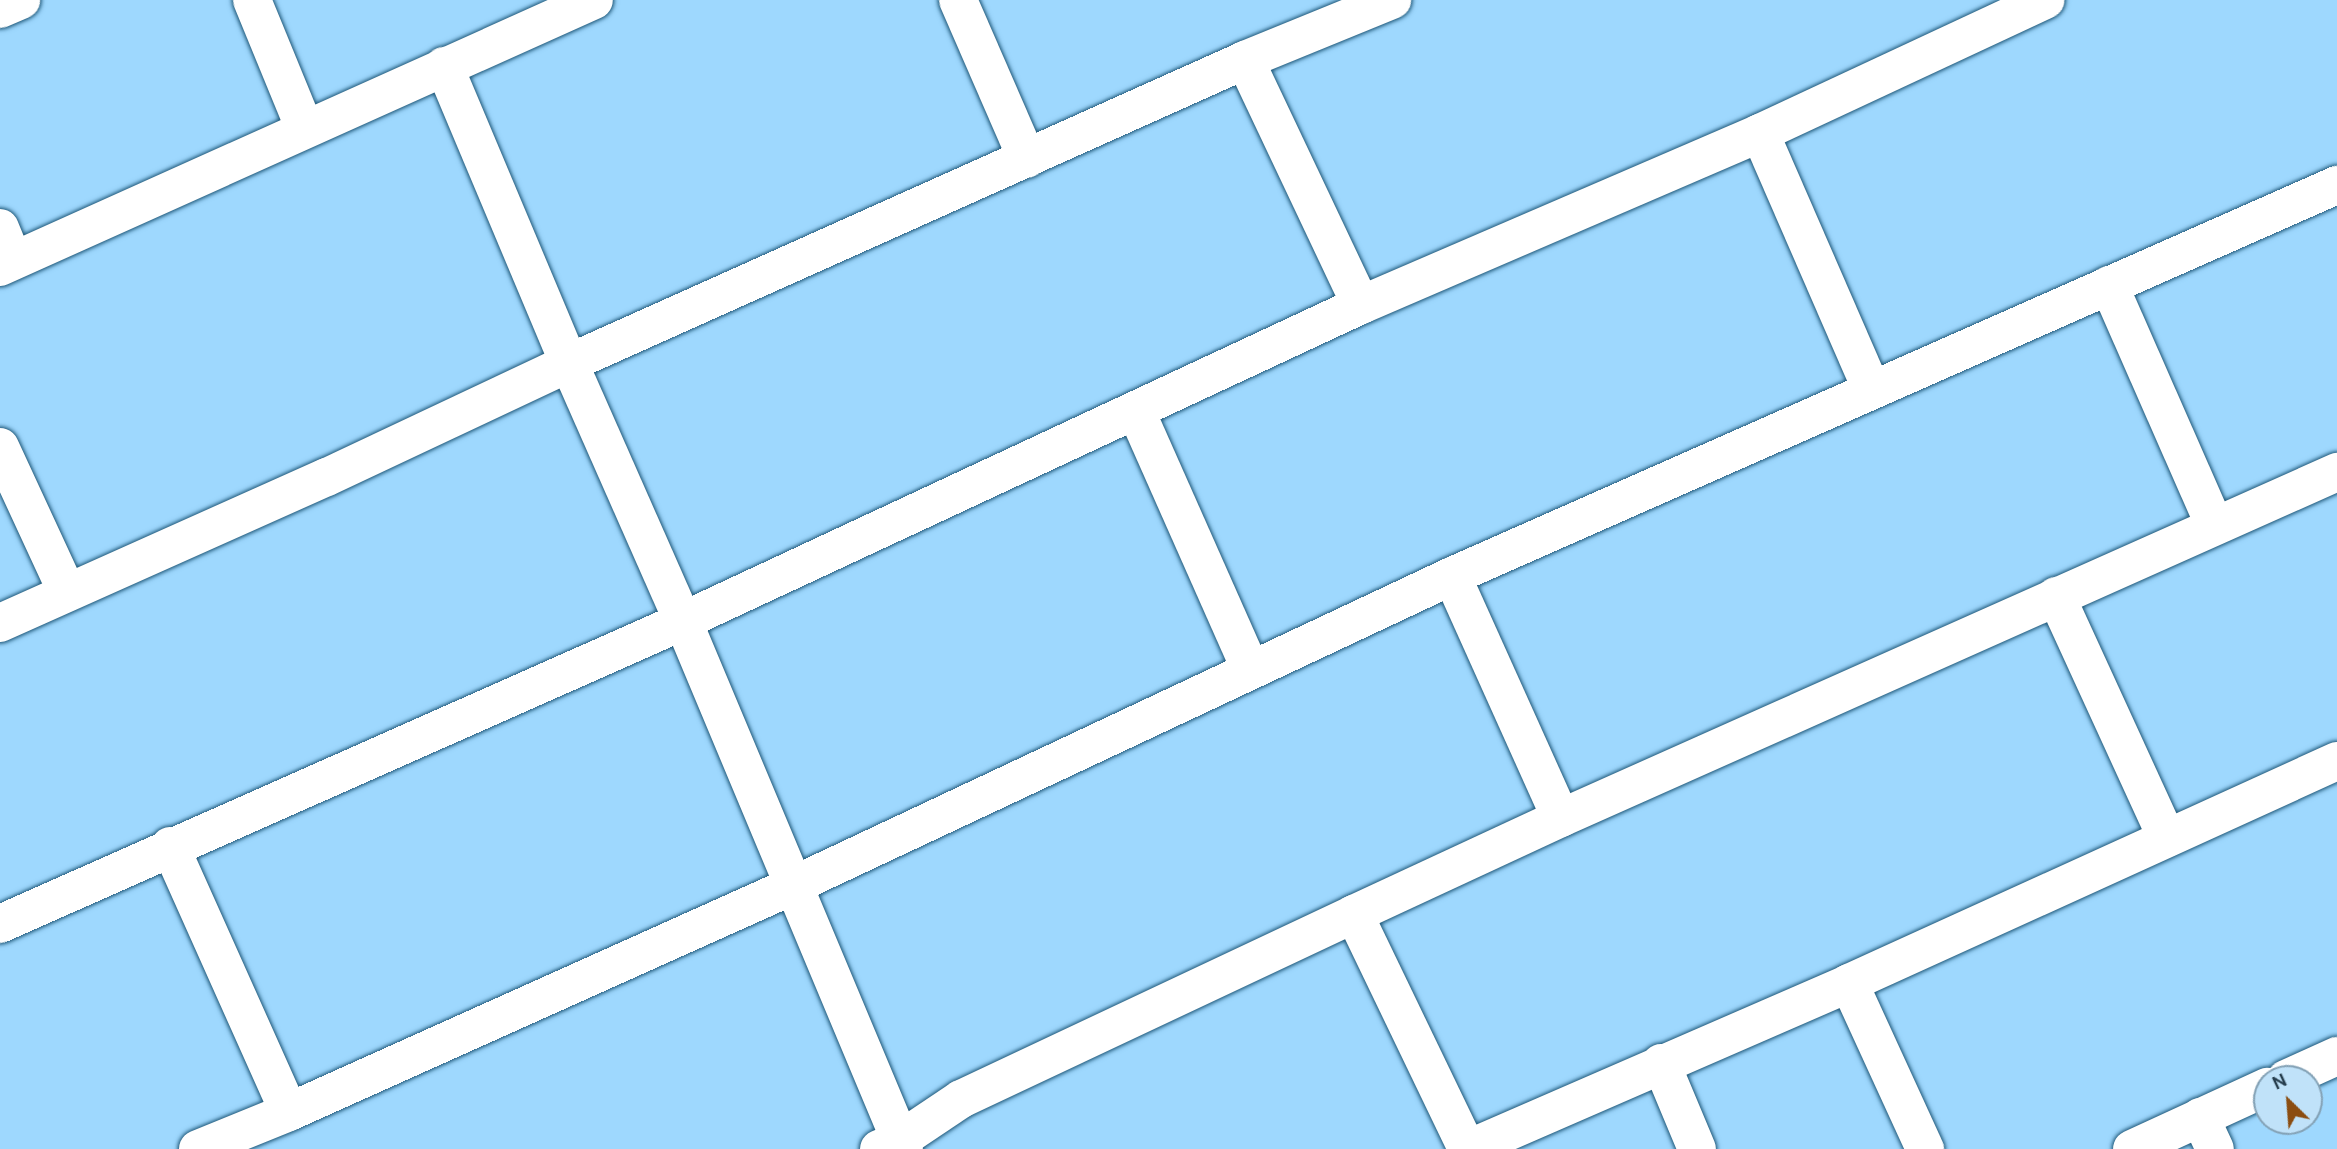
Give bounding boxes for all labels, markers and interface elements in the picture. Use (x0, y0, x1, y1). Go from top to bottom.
north arrow (2253, 1065, 2323, 1135)
text: N (2269, 1069, 2291, 1097)

